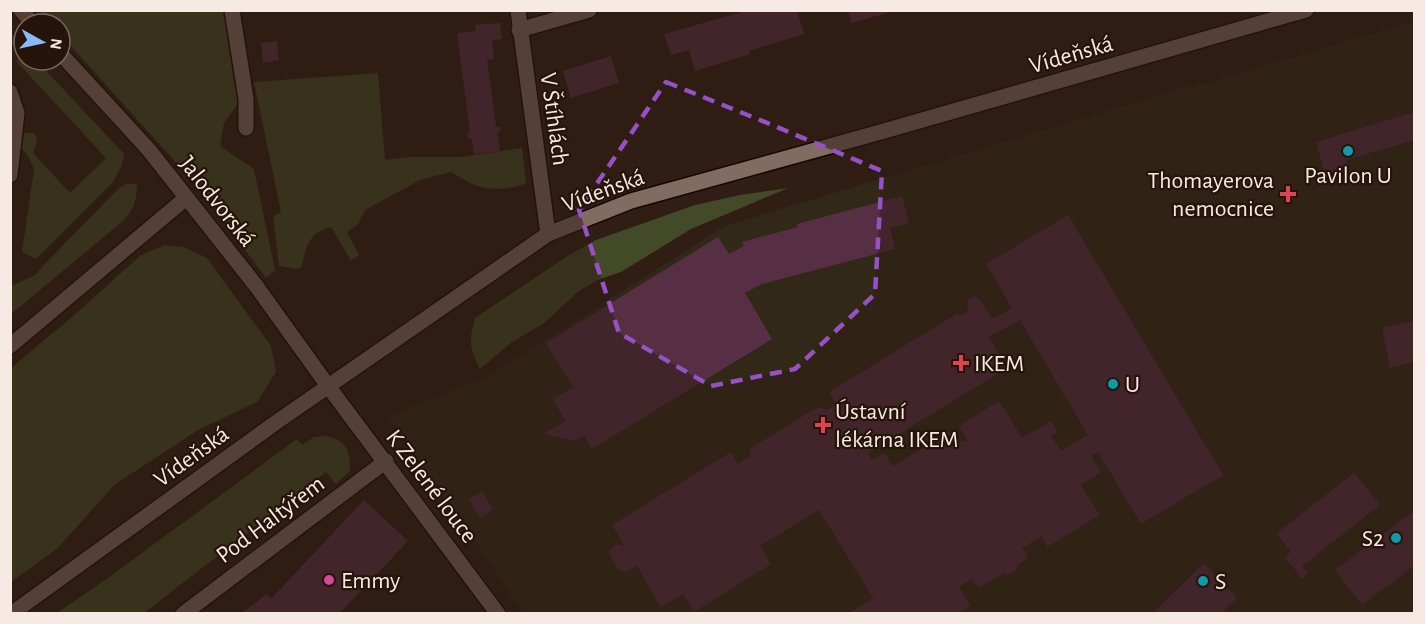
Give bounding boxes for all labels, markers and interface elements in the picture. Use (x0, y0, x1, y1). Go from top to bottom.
north arrow (12, 12, 72, 72)
street label: Vídeňská (1027, 32, 1116, 78)
text: N (47, 37, 65, 51)
street label: V Štíhlách (536, 71, 573, 167)
marker: Pavilon U (1341, 144, 1355, 158)
street label: Jalodvorská (175, 152, 260, 251)
place label: Pavilon U (1304, 164, 1392, 188)
street label: Vídeňská (559, 165, 648, 217)
place label: Thomayerova nemocnice (1147, 169, 1274, 221)
marker: Thomayerova nemocnice (1279, 185, 1297, 203)
place label: IKEM (974, 352, 1024, 376)
marker: IKEM (952, 354, 970, 372)
place label: U (1125, 373, 1140, 397)
marker: U (1106, 377, 1120, 391)
place label: Ústavní lékárna IKEM (835, 398, 959, 452)
marker: Ústavní lékárna IKEM (816, 418, 830, 432)
street label: Vídeňská (150, 422, 233, 492)
street label: K Zelené louce (381, 426, 481, 548)
street label: Pod Haltýřem (212, 472, 329, 568)
place label: S2 (1362, 527, 1384, 551)
marker: S2 (1389, 531, 1403, 545)
place label: Emmy (341, 569, 400, 593)
place label: S (1215, 570, 1226, 594)
marker: Emmy (322, 573, 336, 587)
marker: S (1196, 574, 1210, 588)

